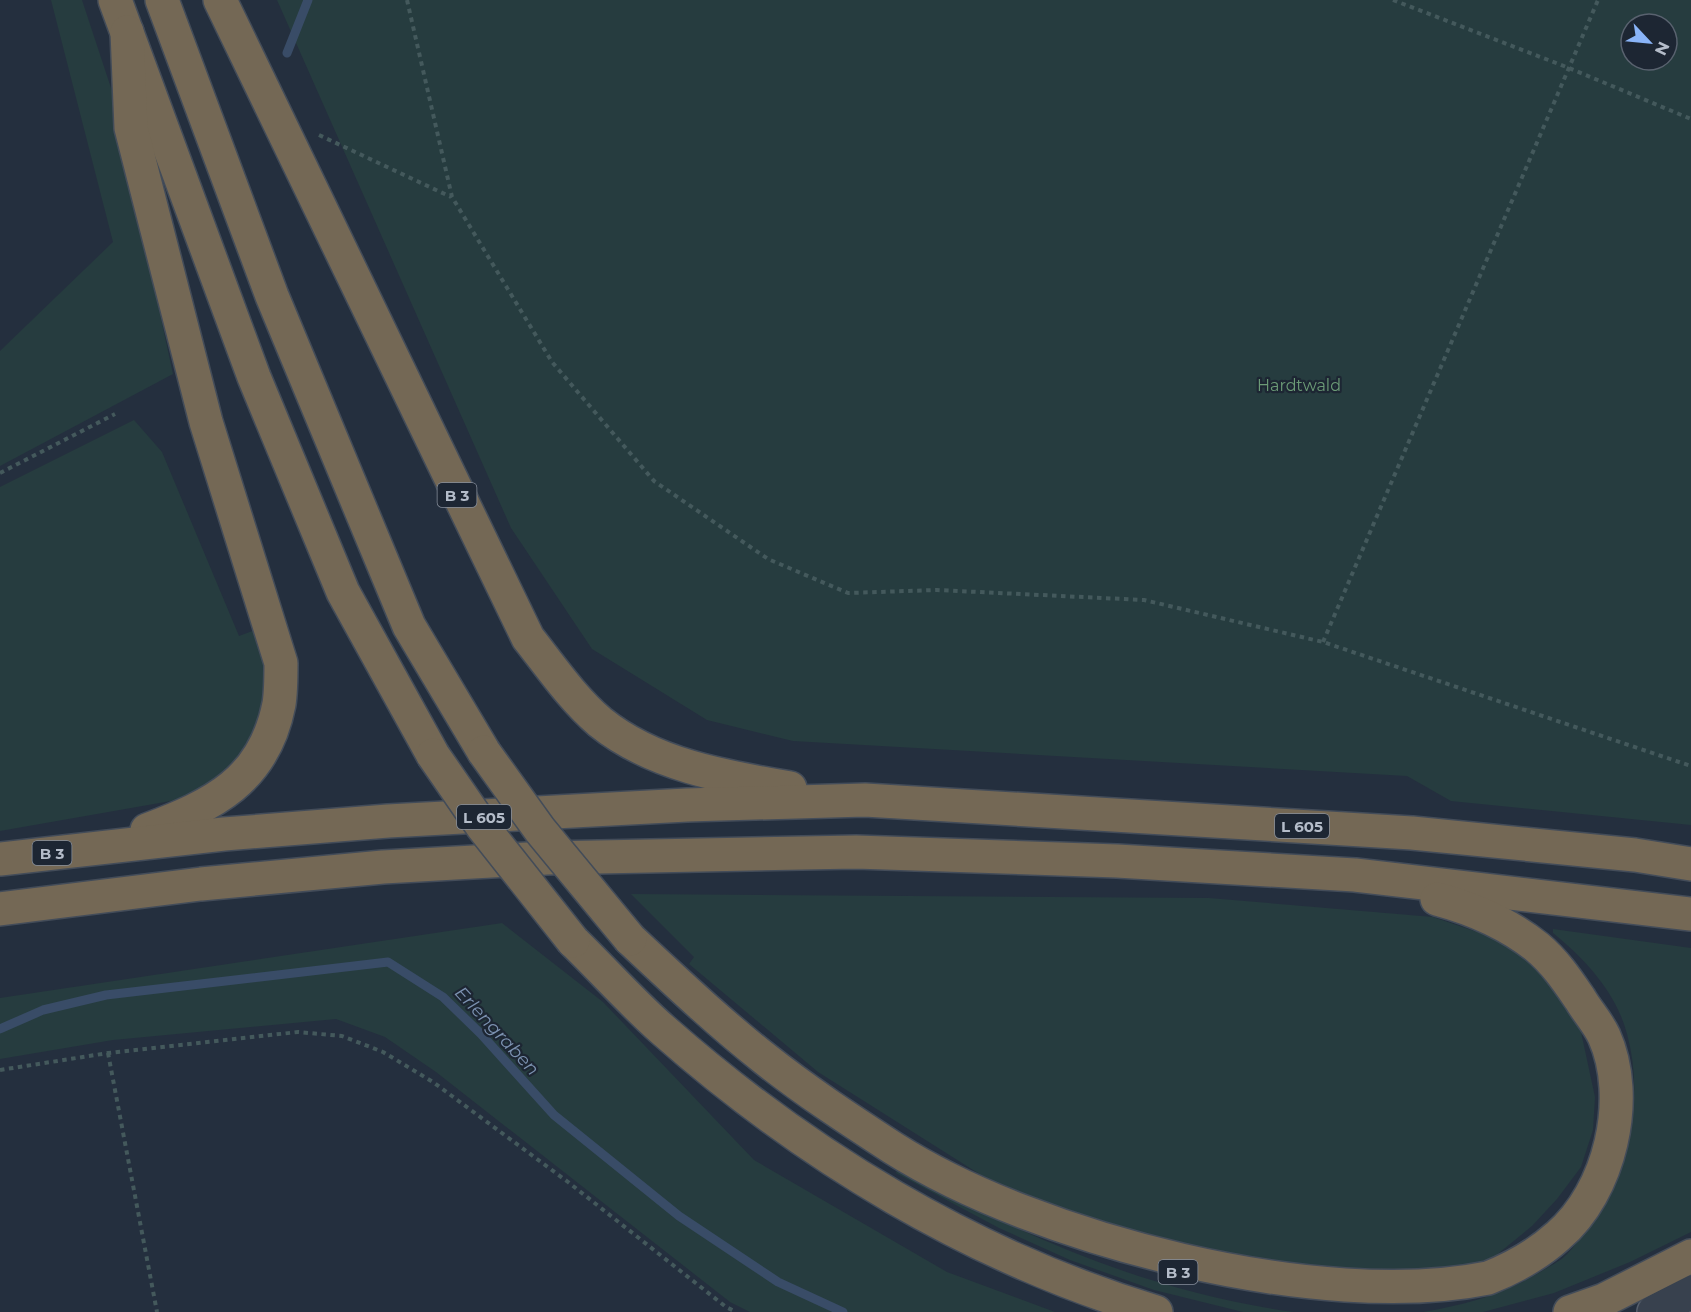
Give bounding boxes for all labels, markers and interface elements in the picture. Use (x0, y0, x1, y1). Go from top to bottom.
north arrow (1619, 12, 1679, 72)
text: N (1651, 38, 1673, 58)
park label: Hardtwald (1257, 376, 1341, 395)
road number: B 3 (438, 483, 476, 507)
road number: L 605 (457, 805, 511, 829)
road number: L 605 (1275, 814, 1329, 838)
road number: B 3 (32, 841, 72, 865)
water label: Erlengraben (450, 982, 544, 1080)
road number: B 3 (1158, 1260, 1198, 1284)

